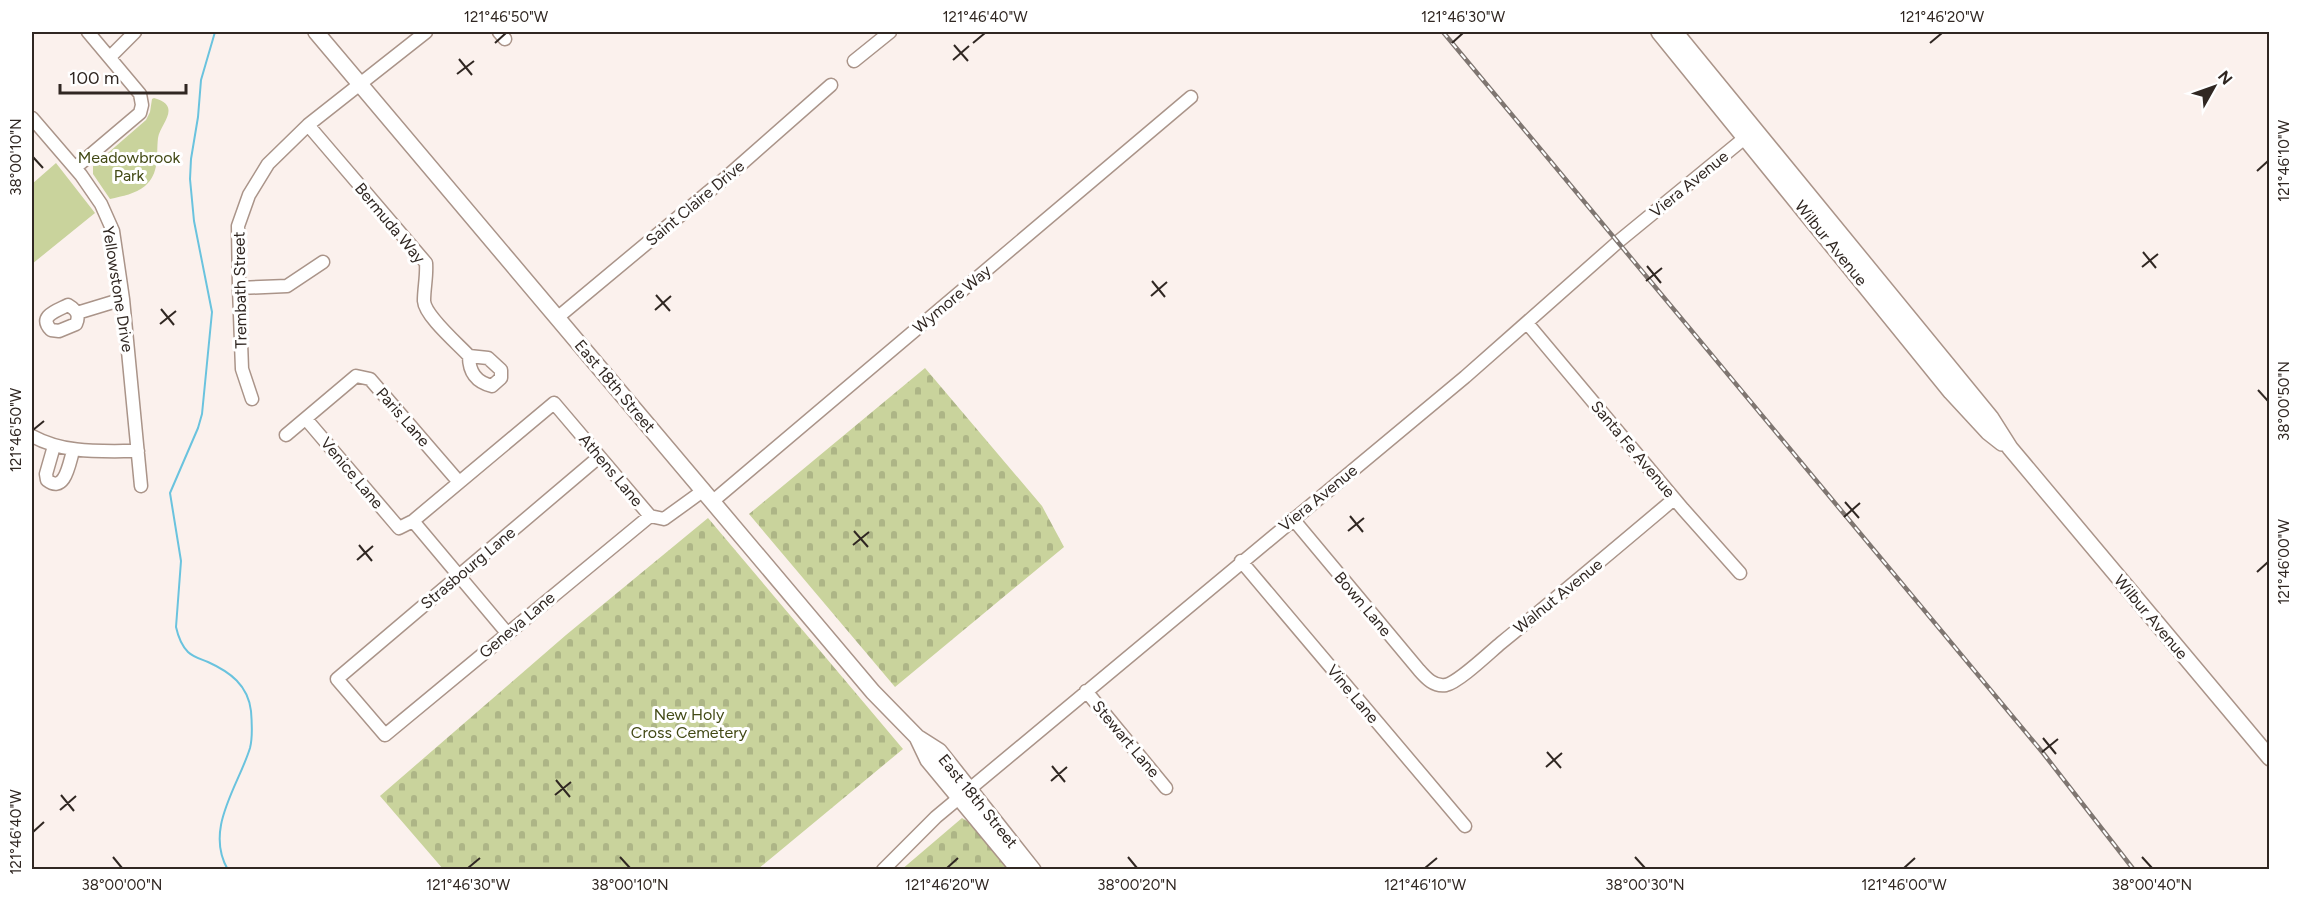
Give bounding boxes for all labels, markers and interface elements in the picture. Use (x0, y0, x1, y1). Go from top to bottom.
text: 121°46'50"W (464, 8, 549, 26)
text: 121°46'40"W (942, 8, 1028, 26)
text: 121°46'30"W (1421, 8, 1506, 26)
text: 121°46'20"W (1900, 8, 1985, 26)
scale bar (60, 57, 186, 95)
north arrow (2184, 57, 2244, 117)
text: 100 m (69, 67, 119, 89)
text: N (2214, 67, 2236, 89)
text: 38°00'10"N (7, 118, 25, 196)
text: 121°46'10"W (2275, 119, 2293, 202)
street label: Viera Avenue (1646, 147, 1732, 221)
park label: Meadowbrook Park (78, 148, 180, 185)
street label: Saint Claire Drive (642, 156, 748, 250)
street label: Bermuda Way (351, 179, 430, 268)
street label: Wilbur Avenue (1791, 196, 1871, 290)
street label: Yellowstone Drive (99, 225, 137, 354)
street label: Trembath Street (229, 231, 251, 349)
street label: Wymore Way (909, 261, 995, 337)
street label: East 18th Street (571, 336, 659, 436)
text: 38°00'50"N (2275, 361, 2293, 441)
street label: Paris Lane (372, 384, 434, 451)
text: 121°46'50"W (7, 387, 25, 472)
street label: Santa Fe Avenue (1587, 397, 1679, 501)
street label: Athens Lane (575, 430, 647, 510)
street label: Venice Lane (317, 433, 388, 513)
street label: Viera Avenue (1275, 461, 1361, 535)
text: 121°46'00"W (2275, 519, 2293, 605)
street label: Strasbourg Lane (417, 523, 519, 613)
street label: Walnut Avenue (1510, 554, 1606, 637)
street label: Bown Lane (1331, 568, 1396, 640)
street label: Wilbur Avenue (2110, 571, 2192, 663)
street label: Geneva Lane (475, 588, 559, 662)
street label: Vine Lane (1323, 661, 1383, 727)
street label: Stewart Lane (1088, 697, 1164, 781)
park label: New Holy Cross Cemetery (631, 705, 748, 742)
street label: East 18th Street (934, 750, 1022, 852)
text: 121°46'40"W (7, 789, 25, 875)
text: 38°00'00"N (82, 876, 162, 894)
text: 121°46'30"W (426, 876, 511, 894)
text: 38°00'10"N (591, 876, 669, 894)
text: 121°46'20"W (905, 876, 990, 894)
text: 38°00'20"N (1097, 876, 1177, 894)
text: 121°46'10"W (1384, 876, 1467, 894)
text: 38°00'30"N (1605, 876, 1685, 894)
text: 121°46'00"W (1861, 876, 1947, 894)
text: 38°00'40"N (2112, 876, 2192, 894)

